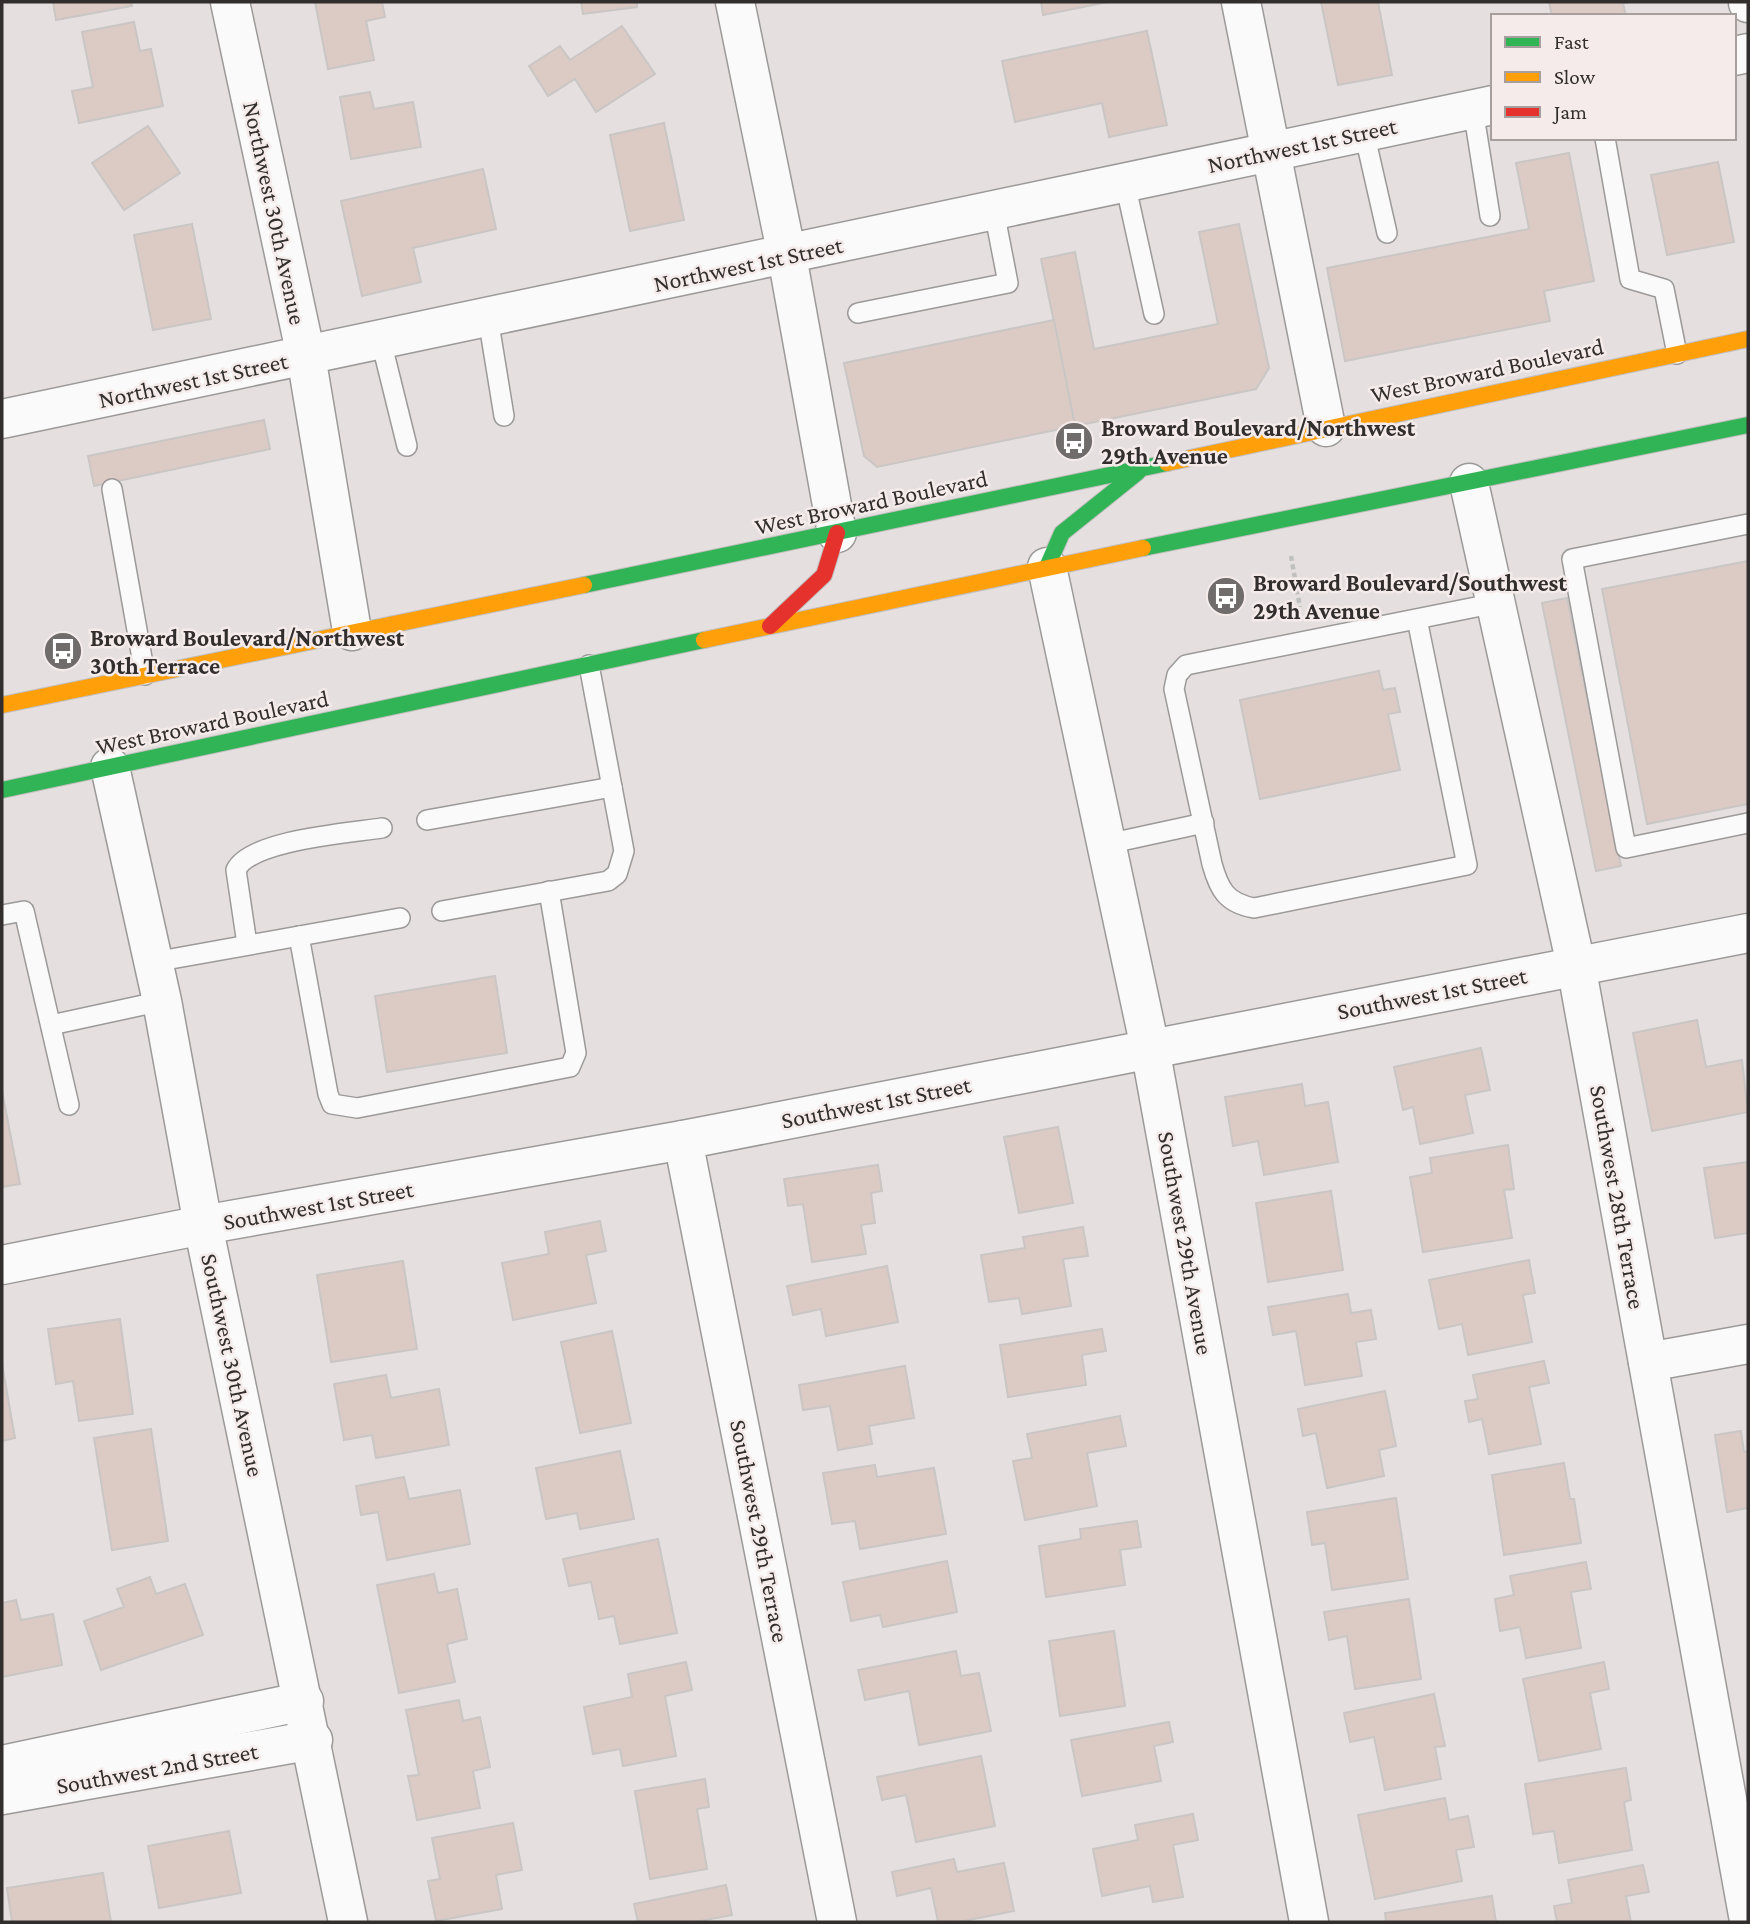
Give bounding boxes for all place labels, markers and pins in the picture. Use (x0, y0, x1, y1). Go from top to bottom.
place label: Broward Boulevard/Northwest 29th Avenue (1101, 414, 1415, 469)
bus stop icon: Broward Boulevard/Northwest 29th Avenue (1053, 420, 1095, 462)
place label: Broward Boulevard/Southwest 29th Avenue (1253, 569, 1567, 624)
bus stop icon: Broward Boulevard/Southwest 29th Avenue (1205, 575, 1247, 617)
place label: Broward Boulevard/Northwest 30th Terrace (90, 624, 404, 679)
bus stop icon: Broward Boulevard/Northwest 30th Terrace (42, 630, 84, 672)

